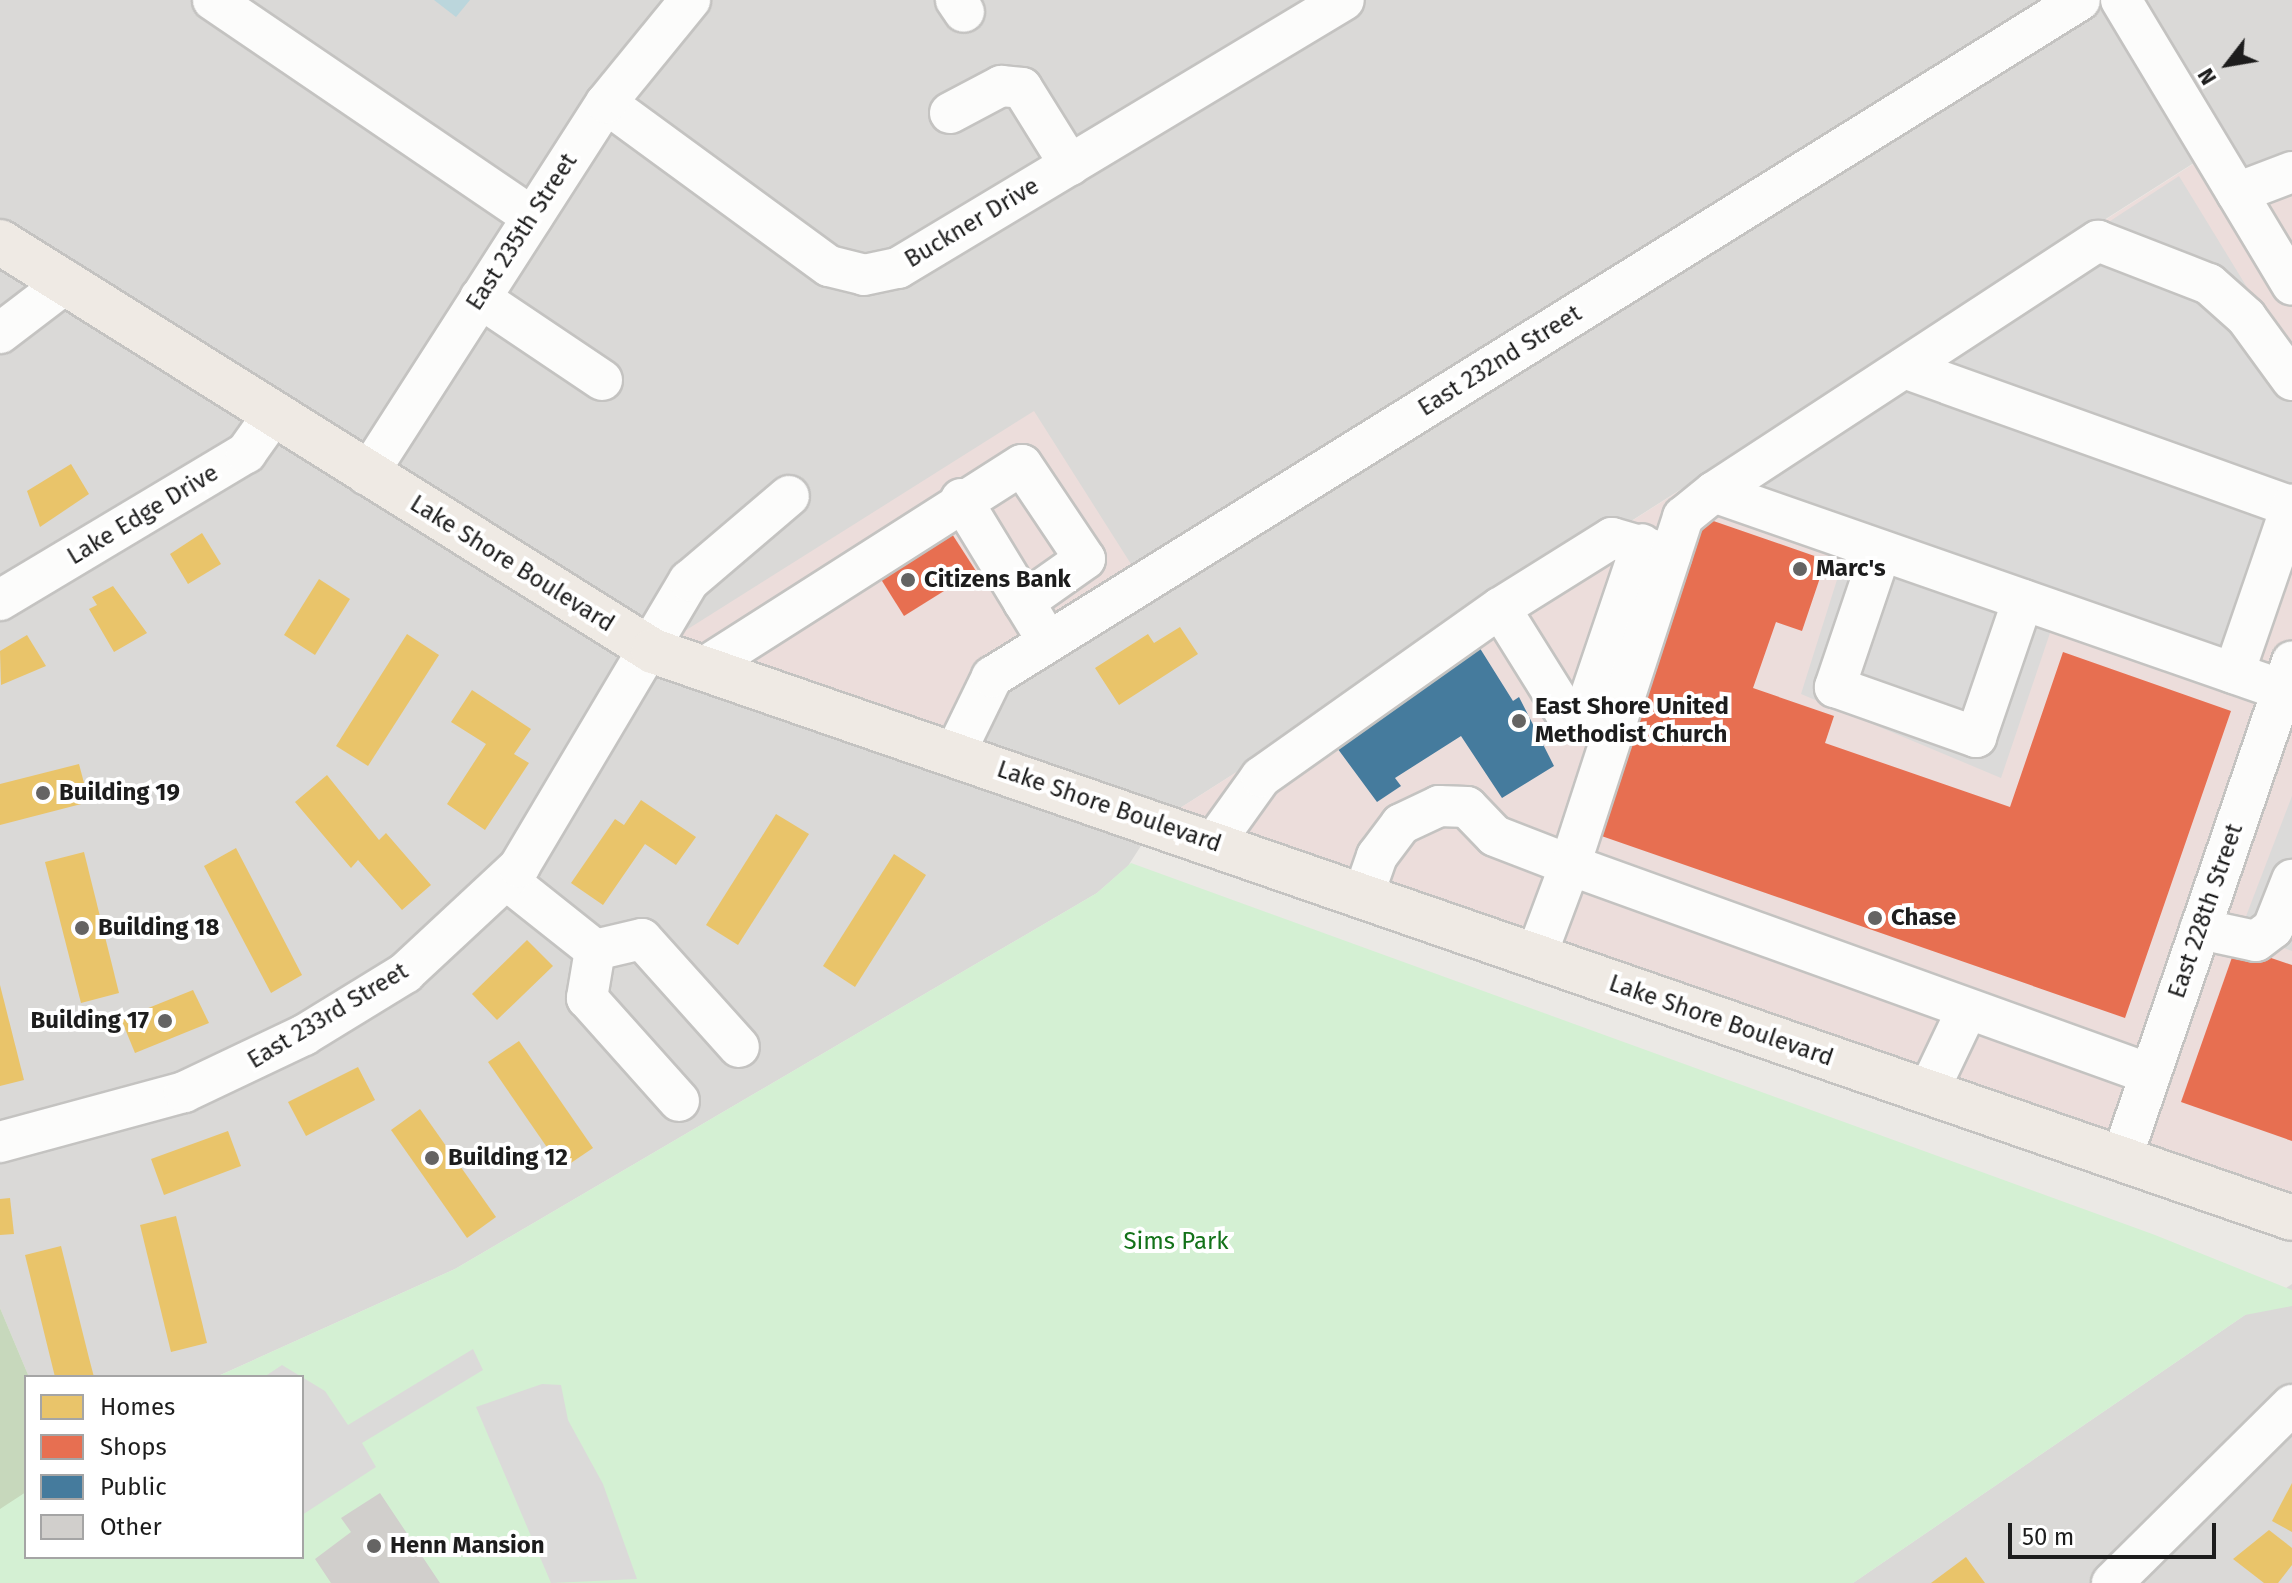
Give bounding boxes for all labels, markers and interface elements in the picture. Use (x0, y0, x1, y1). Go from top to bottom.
north arrow (2188, 24, 2268, 104)
text: N (2192, 63, 2222, 90)
street label: East 235th Street (461, 148, 583, 316)
street label: Buckner Drive (900, 172, 1044, 274)
street label: East 232nd Street (1413, 299, 1587, 423)
street label: Lake Edge Drive (62, 459, 224, 571)
street label: Lake Shore Boulevard (405, 489, 619, 639)
place label: Marc's (1816, 555, 1885, 583)
marker: Marc's (1791, 560, 1809, 578)
place label: Citizens Bank (924, 566, 1071, 594)
marker: Citizens Bank (899, 571, 917, 589)
place label: East Shore United Methodist Church (1535, 693, 1729, 749)
marker: East Shore United Methodist Church (1510, 712, 1528, 730)
street label: Lake Shore Boulevard (993, 755, 1225, 859)
place label: Building 19 (59, 779, 180, 807)
marker: Building 19 (34, 784, 52, 802)
street label: East 228th Street (2163, 820, 2249, 1002)
place label: Chase (1891, 904, 1956, 932)
marker: Chase (1866, 909, 1884, 927)
place label: Building 18 (98, 914, 219, 942)
marker: Building 18 (73, 919, 91, 937)
street label: East 233rd Street (243, 957, 413, 1075)
street label: Lake Shore Boulevard (1605, 969, 1837, 1073)
place label: Building 17 (30, 1007, 149, 1035)
marker: Building 17 (156, 1012, 174, 1030)
place label: Building 12 (448, 1144, 568, 1172)
marker: Building 12 (423, 1149, 441, 1167)
park label: Sims Park (1123, 1228, 1229, 1256)
legend (24, 1375, 304, 1559)
text: Homes (100, 1393, 175, 1421)
text: Shops (100, 1433, 167, 1461)
text: Public (100, 1473, 167, 1501)
scale bar (2012, 1507, 2220, 1557)
text: Other (100, 1513, 162, 1541)
text: 50 m (2022, 1523, 2074, 1551)
place label: Henn Mansion (390, 1532, 545, 1560)
marker: Henn Mansion (365, 1537, 383, 1555)

